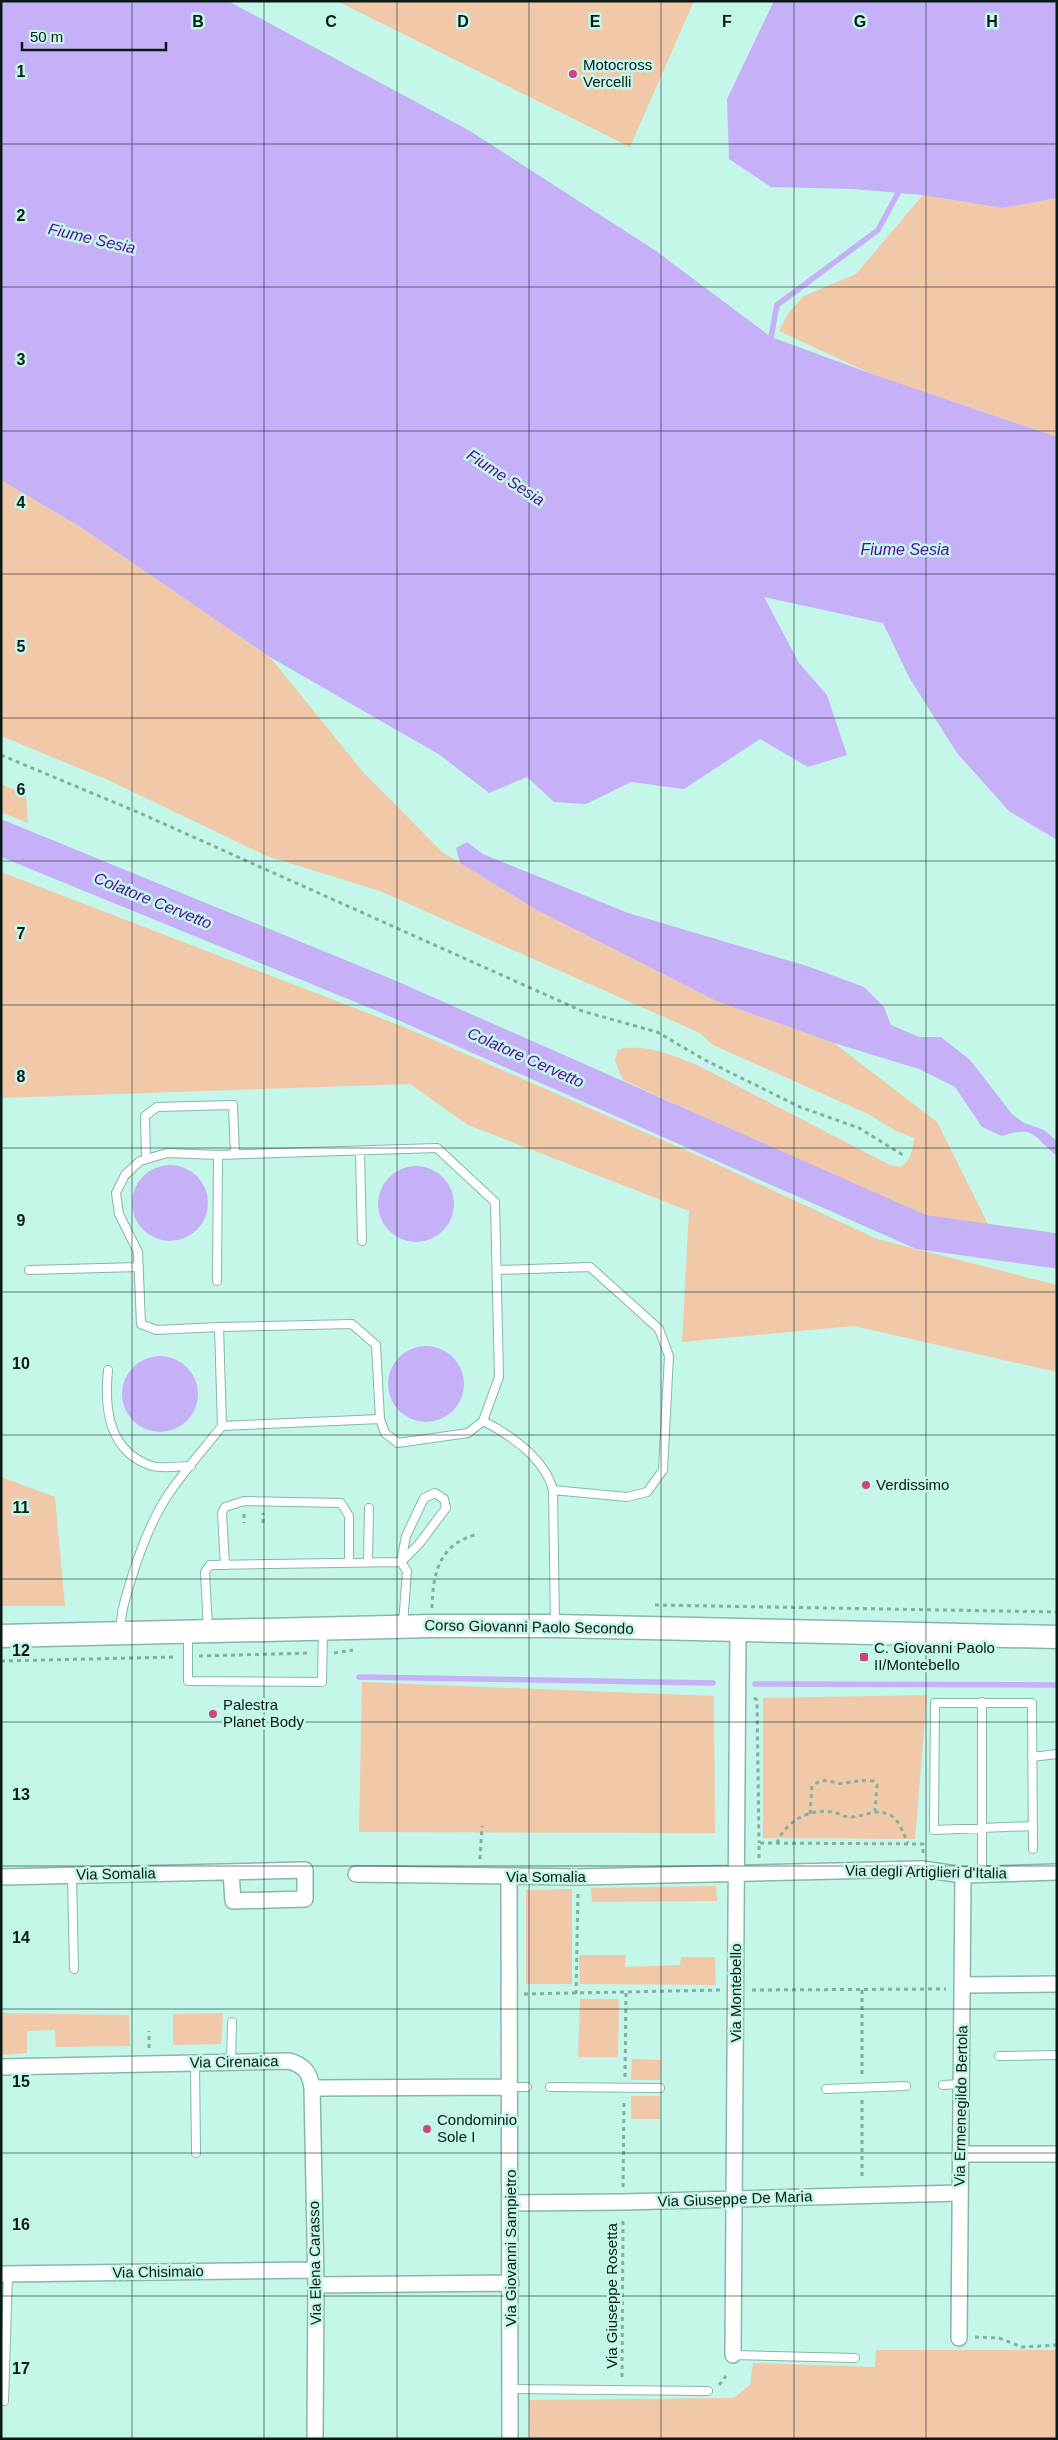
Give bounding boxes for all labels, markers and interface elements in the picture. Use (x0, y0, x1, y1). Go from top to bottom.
text: B (192, 13, 204, 30)
text: C (325, 13, 337, 30)
text: D (457, 13, 469, 30)
text: E (590, 13, 601, 30)
text: F (722, 13, 732, 30)
text: G (854, 13, 866, 30)
text: H (986, 13, 998, 30)
scale bar (22, 20, 166, 52)
text: 50 m (30, 28, 63, 45)
place label: Motocross Vercelli (583, 56, 652, 90)
text: 1 (17, 63, 26, 80)
marker: Motocross Vercelli (567, 68, 579, 80)
text: 2 (17, 207, 26, 224)
water label: Fiume Sesia (47, 220, 137, 257)
text: 3 (17, 351, 26, 368)
water label: Fiume Sesia (464, 446, 548, 509)
text: 4 (17, 494, 26, 511)
water label: Fiume Sesia (861, 541, 950, 558)
text: 5 (17, 638, 26, 655)
text: 6 (17, 781, 26, 798)
water label: Colatore Cervetto (91, 869, 214, 932)
text: 7 (17, 925, 26, 942)
water label: Colatore Cervetto (465, 1024, 587, 1091)
text: 8 (17, 1068, 26, 1085)
text: 9 (17, 1212, 26, 1229)
text: 10 (12, 1355, 30, 1372)
place label: Verdissimo (876, 1476, 949, 1493)
marker: Verdissimo (860, 1479, 872, 1491)
text: 11 (13, 1499, 30, 1516)
street label: Corso Giovanni Paolo Secondo (424, 1616, 634, 1637)
place label: C. Giovanni Paolo II/Montebello (874, 1639, 995, 1673)
text: 12 (12, 1642, 30, 1659)
marker: C. Giovanni Paolo II/Montebello (858, 1651, 870, 1663)
place label: Palestra Planet Body (223, 1696, 304, 1730)
marker: Palestra Planet Body (207, 1708, 219, 1720)
text: 13 (12, 1786, 30, 1803)
street label: Via degli Artiglieri d'Italia (845, 1862, 1008, 1881)
street label: Via Somalia (76, 1864, 157, 1883)
street label: Via Somalia (506, 1868, 587, 1885)
text: 14 (12, 1929, 30, 1946)
street label: Via Montebello (727, 1944, 744, 2042)
street label: Via Ermenegildo Bertola (951, 2024, 970, 2187)
street label: Via Cirenaica (189, 2052, 279, 2071)
text: 15 (12, 2073, 30, 2090)
place label: Condominio Sole I (437, 2111, 517, 2145)
marker: Condominio Sole I (421, 2123, 433, 2135)
street label: Via Giovanni Sampietro (502, 2169, 519, 2327)
street label: Via Giuseppe De Maria (657, 2187, 813, 2210)
street label: Via Elena Carasso (305, 2201, 324, 2325)
text: 16 (12, 2216, 30, 2233)
street label: Via Giuseppe Rosetta (603, 2223, 620, 2369)
street label: Via Chisimaio (112, 2262, 204, 2281)
text: 17 (12, 2360, 30, 2377)

